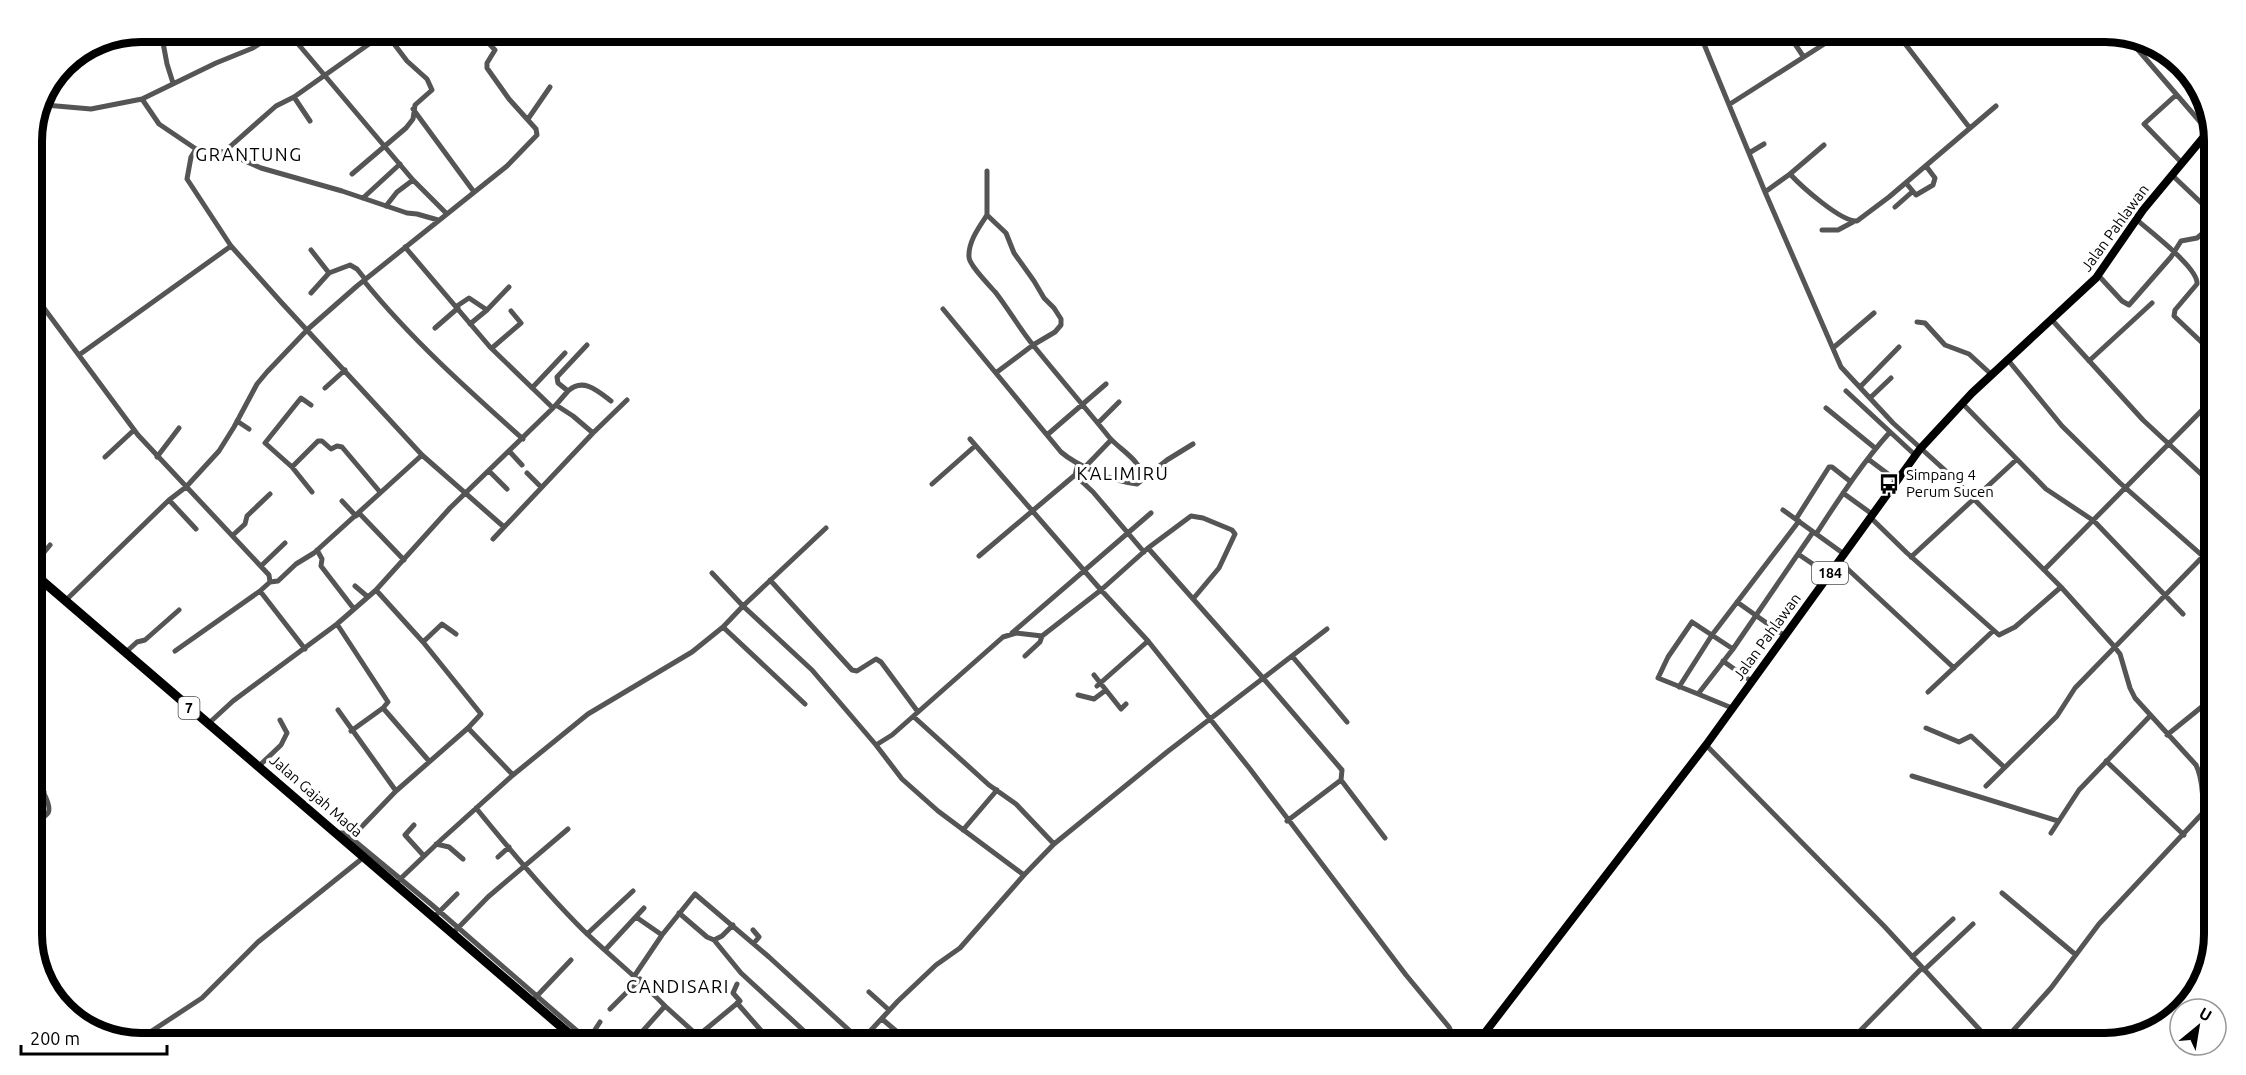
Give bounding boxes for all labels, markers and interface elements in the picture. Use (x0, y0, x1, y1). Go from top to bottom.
district label: GRANTUNG (195, 144, 303, 164)
street label: Jalan Pahlawan (2077, 181, 2152, 275)
district label: KALIMIRU (1077, 463, 1169, 483)
place label: Simpang 4 Perum Sucen (1906, 466, 1994, 500)
bus stop icon: Simpang 4 Perum Sucen (1877, 472, 1901, 496)
road number: 184 (1812, 562, 1848, 584)
street label: Jalan Pahlawan (1729, 590, 1804, 684)
road number: 7 (178, 697, 200, 719)
street label: Jalan Gajah Mada (267, 751, 366, 840)
district label: CANDISARI (626, 976, 730, 996)
north arrow (2168, 997, 2228, 1057)
text: U (2196, 1003, 2215, 1025)
scale bar (21, 1018, 166, 1056)
text: 200 m (30, 1028, 80, 1048)

